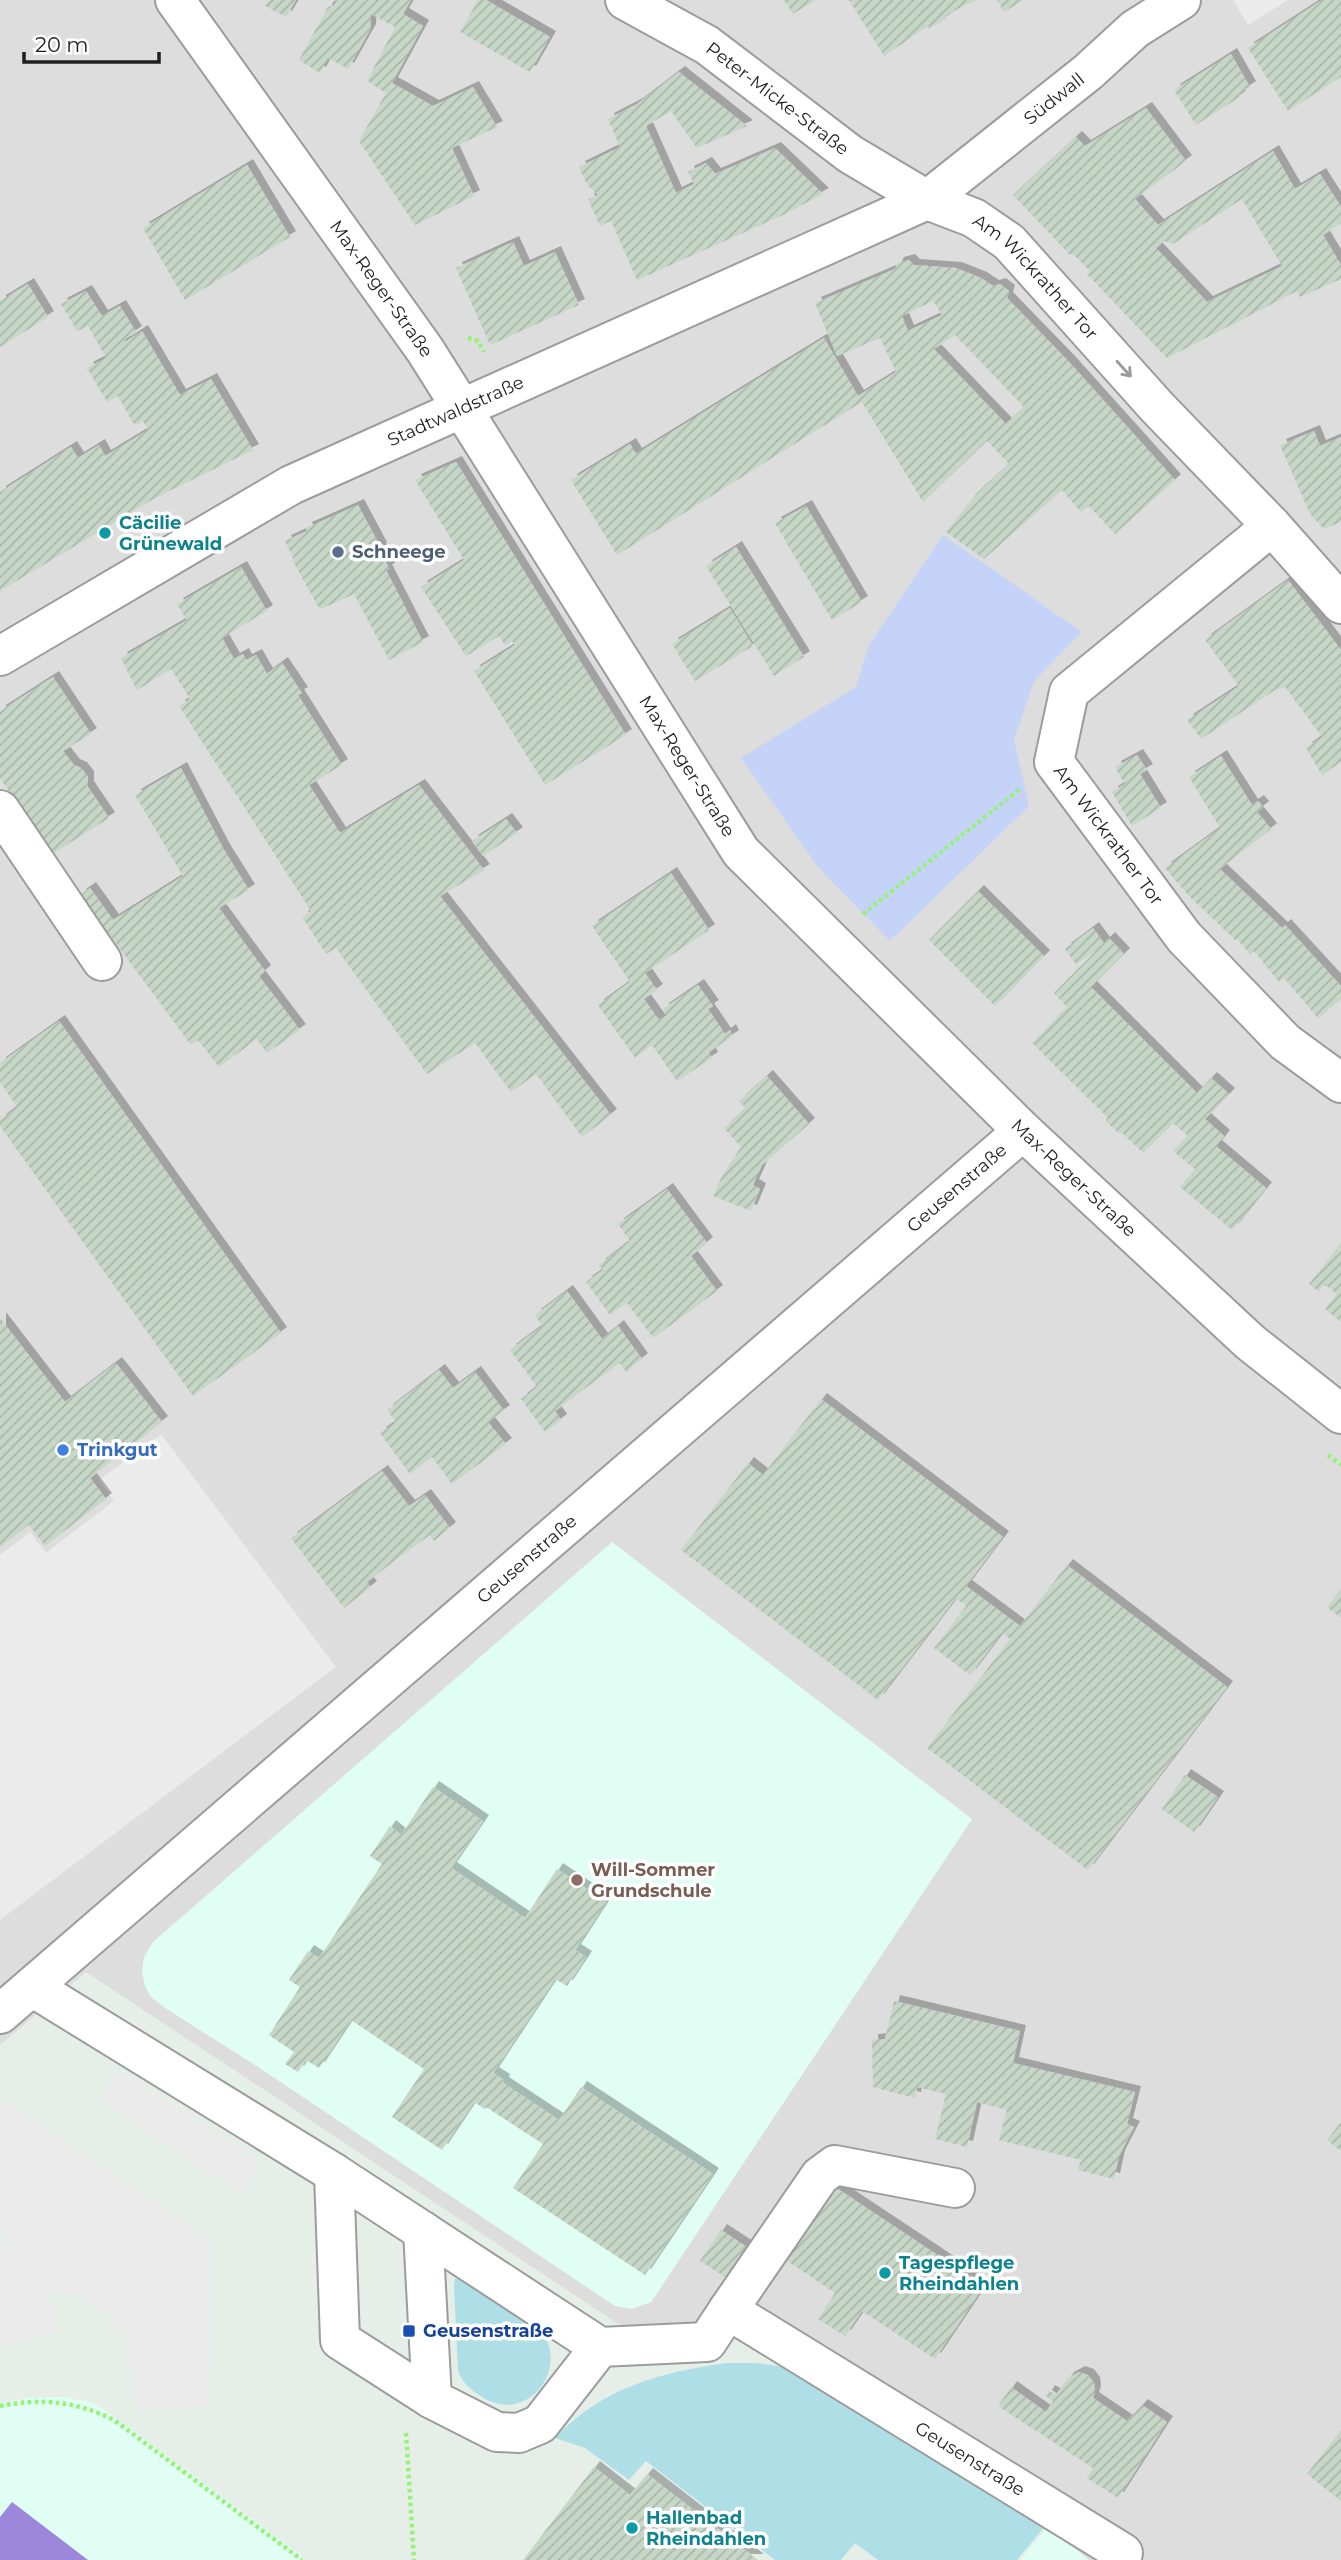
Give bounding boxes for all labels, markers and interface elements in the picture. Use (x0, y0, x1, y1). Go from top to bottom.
scale bar (24, 21, 159, 65)
text: 20 m (35, 32, 89, 57)
street label: Peter-Micke-Straße (702, 37, 853, 160)
street label: Südwall (1020, 68, 1089, 130)
street label: Am Wickrather Tor (969, 210, 1103, 344)
street label: Max-Reger-Straße (325, 216, 438, 361)
one-way arrow (1115, 360, 1132, 377)
street label: Stadtwaldstraße (384, 371, 527, 451)
place label: Cäcilie Grünewald (119, 512, 222, 555)
marker: Cäcilie Grünewald (97, 525, 113, 541)
place label: Schneege (352, 541, 446, 563)
marker: Schneege (330, 544, 346, 560)
street label: Max-Reger-Straße (634, 691, 740, 841)
street label: Am Wickrather Tor (1049, 761, 1168, 910)
street label: Max-Reger-Straße (1006, 1114, 1141, 1242)
street label: Geusenstraße (902, 1139, 1011, 1237)
place label: Trinkgut (77, 1439, 158, 1461)
marker: Trinkgut (55, 1442, 71, 1458)
street label: Geusenstraße (472, 1510, 581, 1608)
place label: Will-Sommer Grundschule (591, 1859, 715, 1902)
marker: Will-Sommer Grundschule (569, 1872, 585, 1888)
place label: Tagespflege Rheindahlen (899, 2252, 1019, 2295)
marker: Tagespflege Rheindahlen (877, 2265, 893, 2281)
place label: Geusenstraße (423, 2320, 553, 2342)
marker: Geusenstraße (401, 2323, 417, 2339)
street label: Geusenstraße (911, 2417, 1029, 2501)
place label: Hallenbad Rheindahlen (646, 2507, 766, 2550)
marker: Hallenbad Rheindahlen (624, 2520, 640, 2536)

